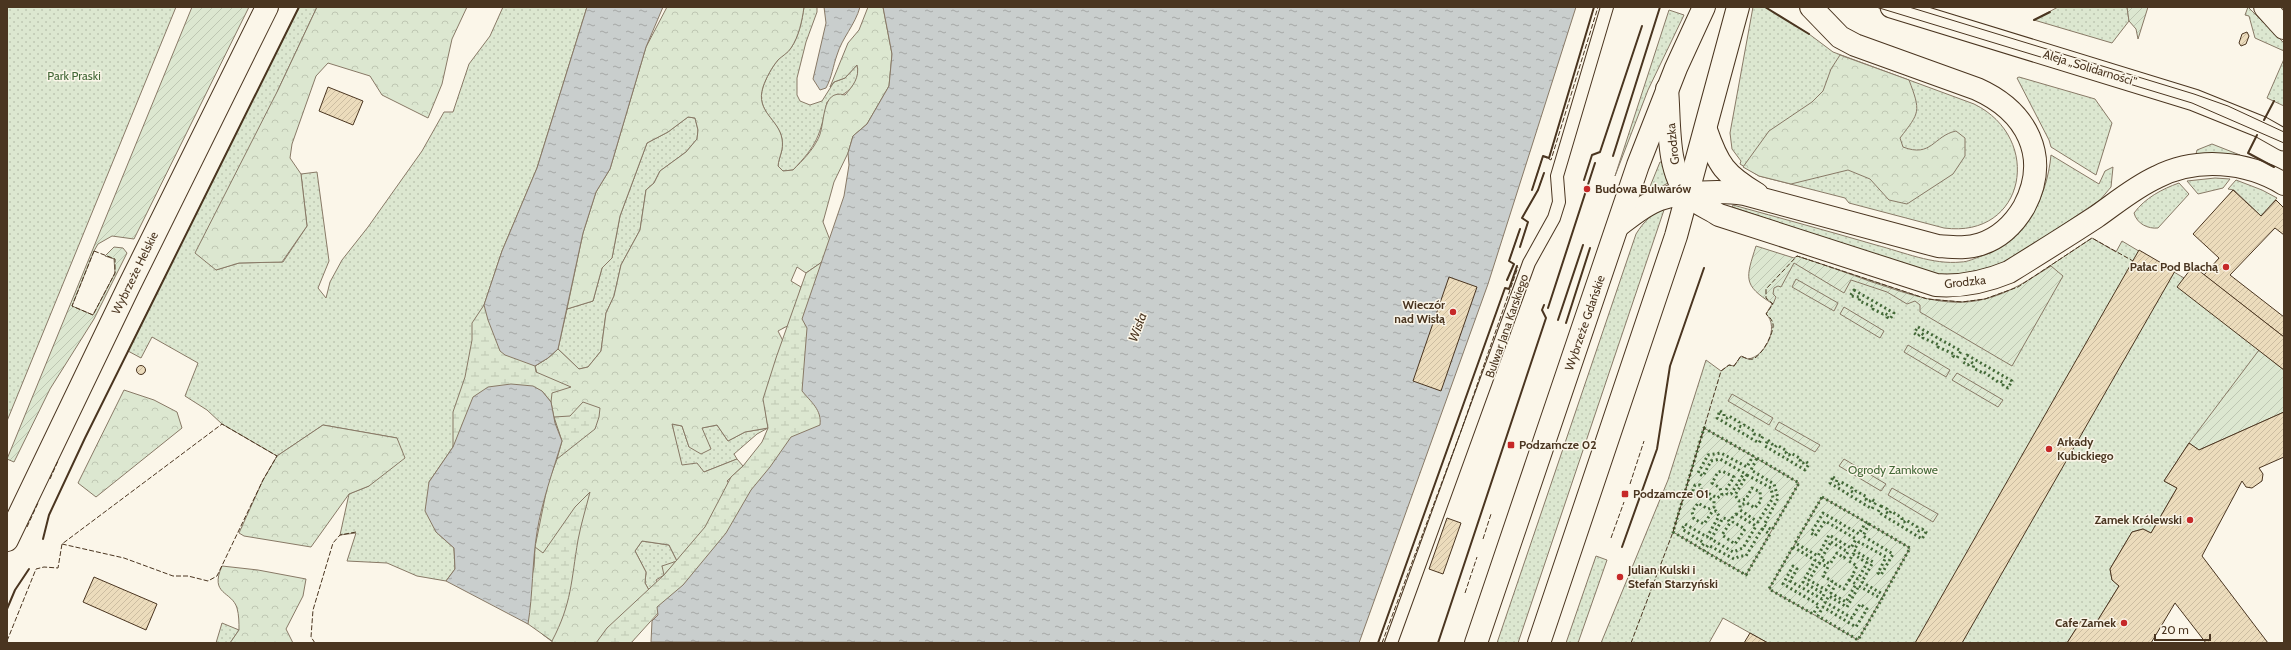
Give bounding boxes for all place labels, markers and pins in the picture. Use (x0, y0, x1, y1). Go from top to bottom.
place label: Budowa Bulwarów (1595, 181, 1691, 196)
marker: Budowa Bulwarów (1582, 184, 1592, 194)
place label: Pałac Pod Blachą (2130, 259, 2219, 274)
marker: Pałac Pod Blachą (2221, 262, 2231, 272)
place label: Wieczór nad Wisłą (1394, 297, 1446, 326)
marker: Wieczór nad Wisłą (1448, 307, 1458, 317)
place label: Arkady Kubickiego (2057, 434, 2114, 463)
place label: Podzamcze 02 (1519, 437, 1597, 452)
marker: Podzamcze 02 (1506, 440, 1516, 450)
marker: Arkady Kubickiego (2044, 444, 2054, 454)
place label: Podzamcze 01 (1633, 486, 1709, 501)
marker: Podzamcze 01 (1620, 489, 1630, 499)
place label: Zamek Królewski (2094, 512, 2182, 527)
marker: Zamek Królewski (2185, 515, 2195, 525)
place label: Julian Kulski i Stefan Starzyński (1627, 562, 1718, 591)
marker: Julian Kulski i Stefan Starzyński (1615, 572, 1625, 582)
place label: Cafe Zamek (2055, 615, 2116, 630)
marker: Cafe Zamek (2119, 618, 2129, 628)

